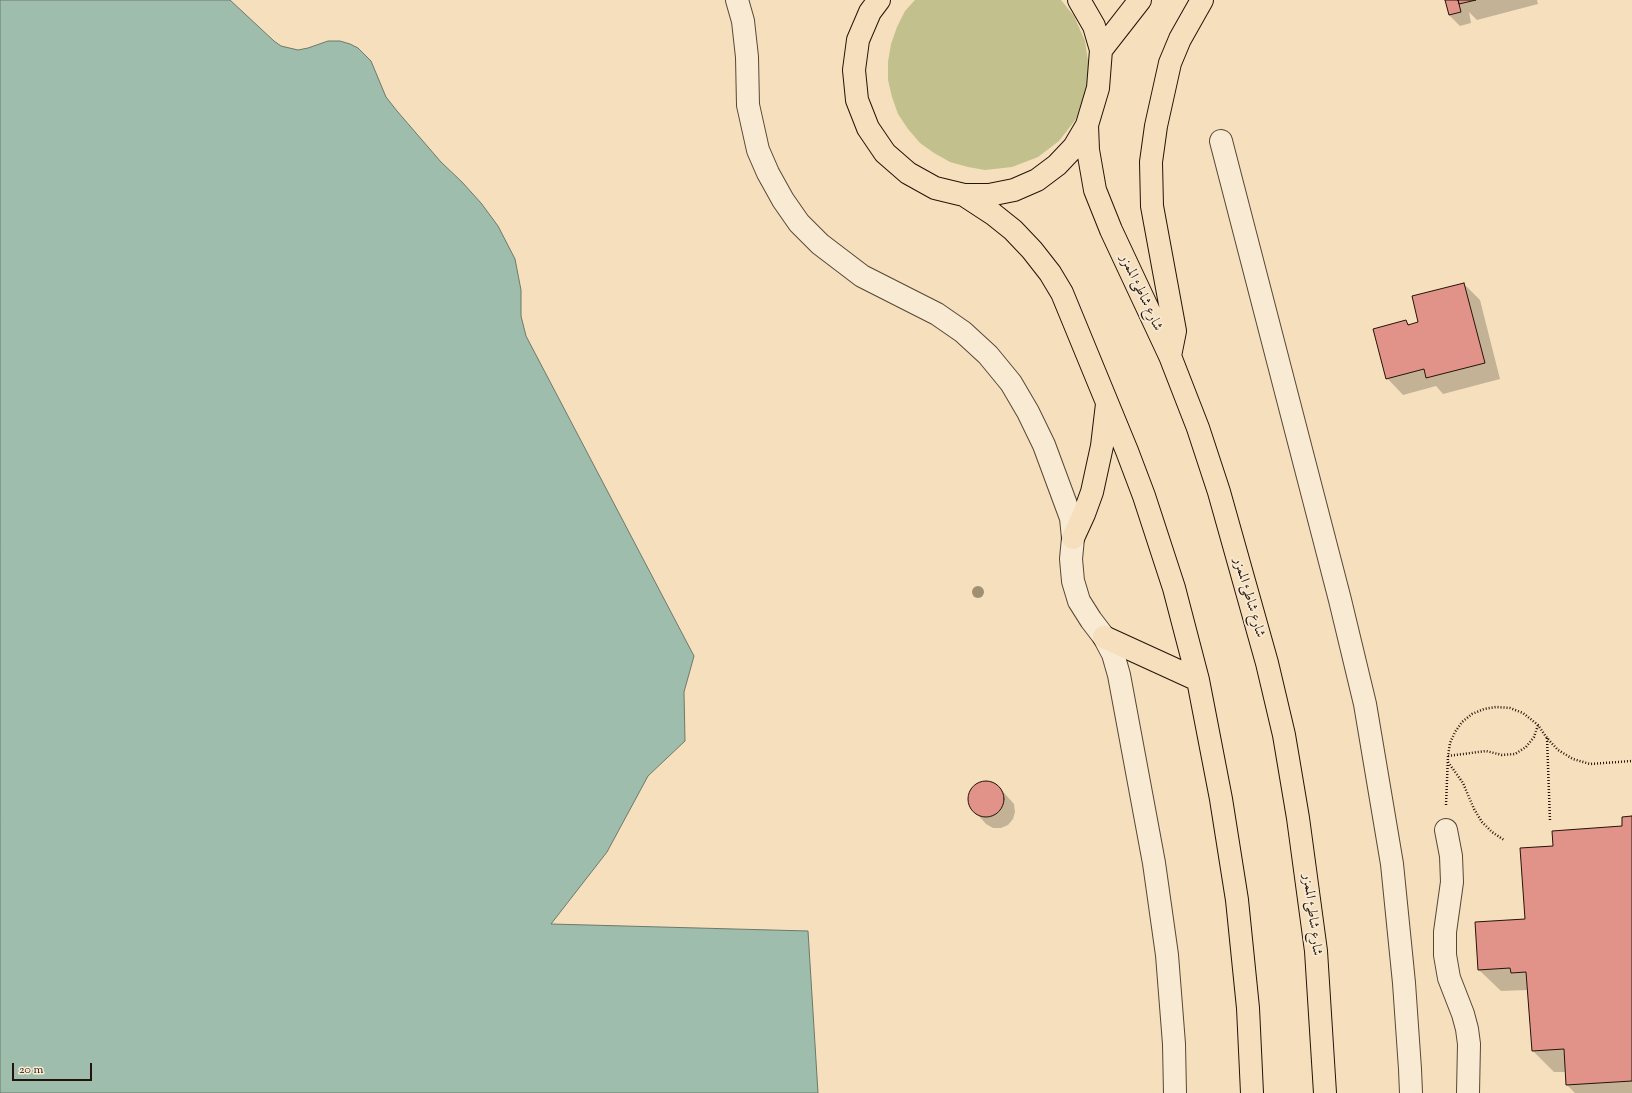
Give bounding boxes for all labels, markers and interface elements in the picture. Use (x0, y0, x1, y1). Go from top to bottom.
street label: شارع شاطئ الممزر (1115, 252, 1165, 334)
street label: شارع شاطئ الممزر (1229, 556, 1267, 640)
street label: شارع شاطئ الممزر (1298, 873, 1324, 957)
scale bar (14, 1055, 94, 1081)
text: 20 m (19, 1061, 43, 1079)

